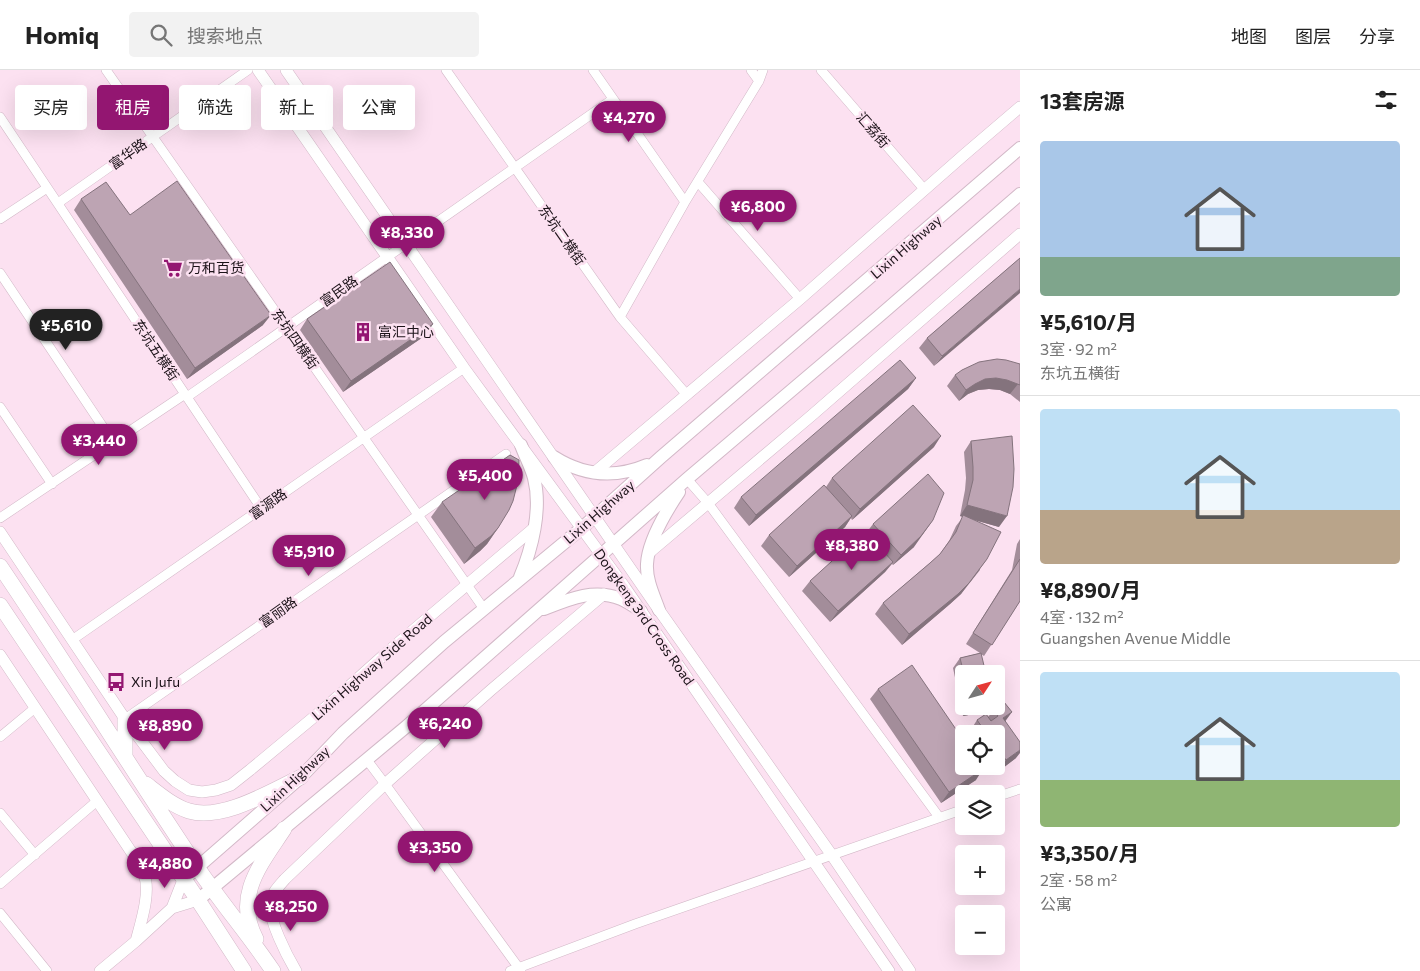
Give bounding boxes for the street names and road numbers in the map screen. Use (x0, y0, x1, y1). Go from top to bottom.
street label: 汇荔街 (853, 108, 894, 151)
street label: 富华路 (106, 135, 150, 173)
street label: 东坑二横街 (535, 201, 589, 268)
street label: Lixin Highway (867, 211, 945, 282)
street label: 富民路 (317, 272, 361, 310)
street label: 东坑四横街 (268, 305, 322, 372)
street label: 东坑五横街 (130, 316, 183, 383)
street label: Lixin Highway (560, 476, 638, 547)
street label: 富源路 (246, 485, 290, 523)
street label: Dongkeng 3rd Cross Road (591, 545, 698, 688)
street label: 富丽路 (256, 593, 300, 631)
street label: Lixin Highway Side Road (308, 610, 435, 723)
street label: Lixin Highway (257, 742, 333, 815)

